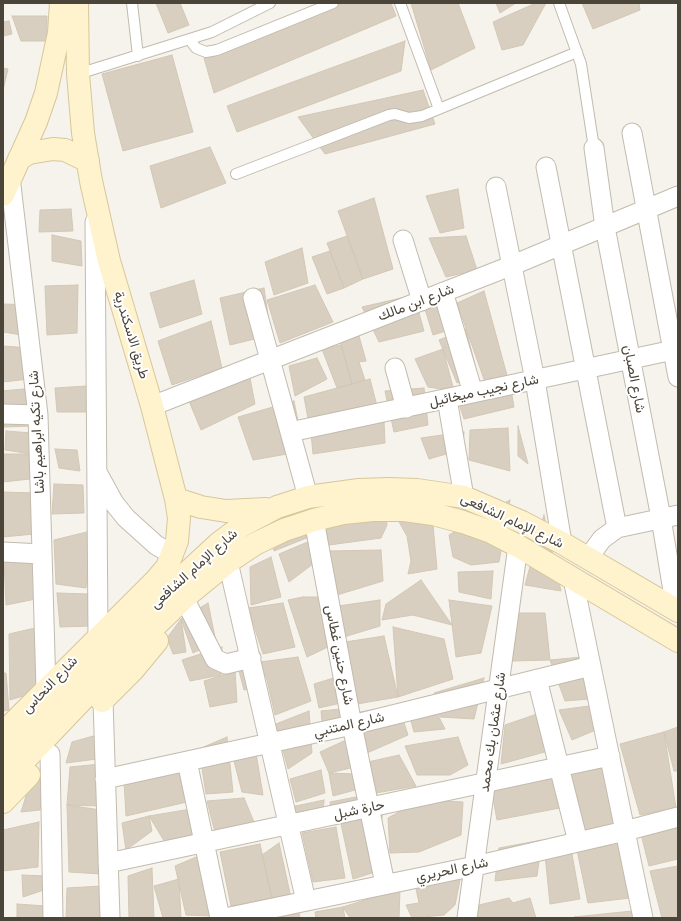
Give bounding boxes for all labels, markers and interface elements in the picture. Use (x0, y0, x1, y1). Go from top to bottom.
street label: شارع ابن مالك (376, 281, 456, 325)
street label: طريق الاسكندرية (110, 289, 152, 381)
street label: شارع الصبان (619, 344, 649, 414)
street label: شارع تكيه ابراهيم باشا (25, 370, 49, 494)
street label: شارع نجيب ميخائيل (428, 371, 540, 411)
street label: شارع الإمام الشافعى (458, 490, 566, 552)
street label: شارع الإمام الشافعى (147, 525, 241, 613)
street label: شارع حنين غطاس (321, 604, 357, 706)
street label: شارع النحاس (19, 653, 81, 717)
street label: شارع عثمان بك محمد (476, 671, 510, 793)
street label: شارع المتنبي (312, 709, 386, 741)
street label: حارة شبل (332, 796, 386, 824)
street label: شارع الحريري (414, 854, 490, 886)

